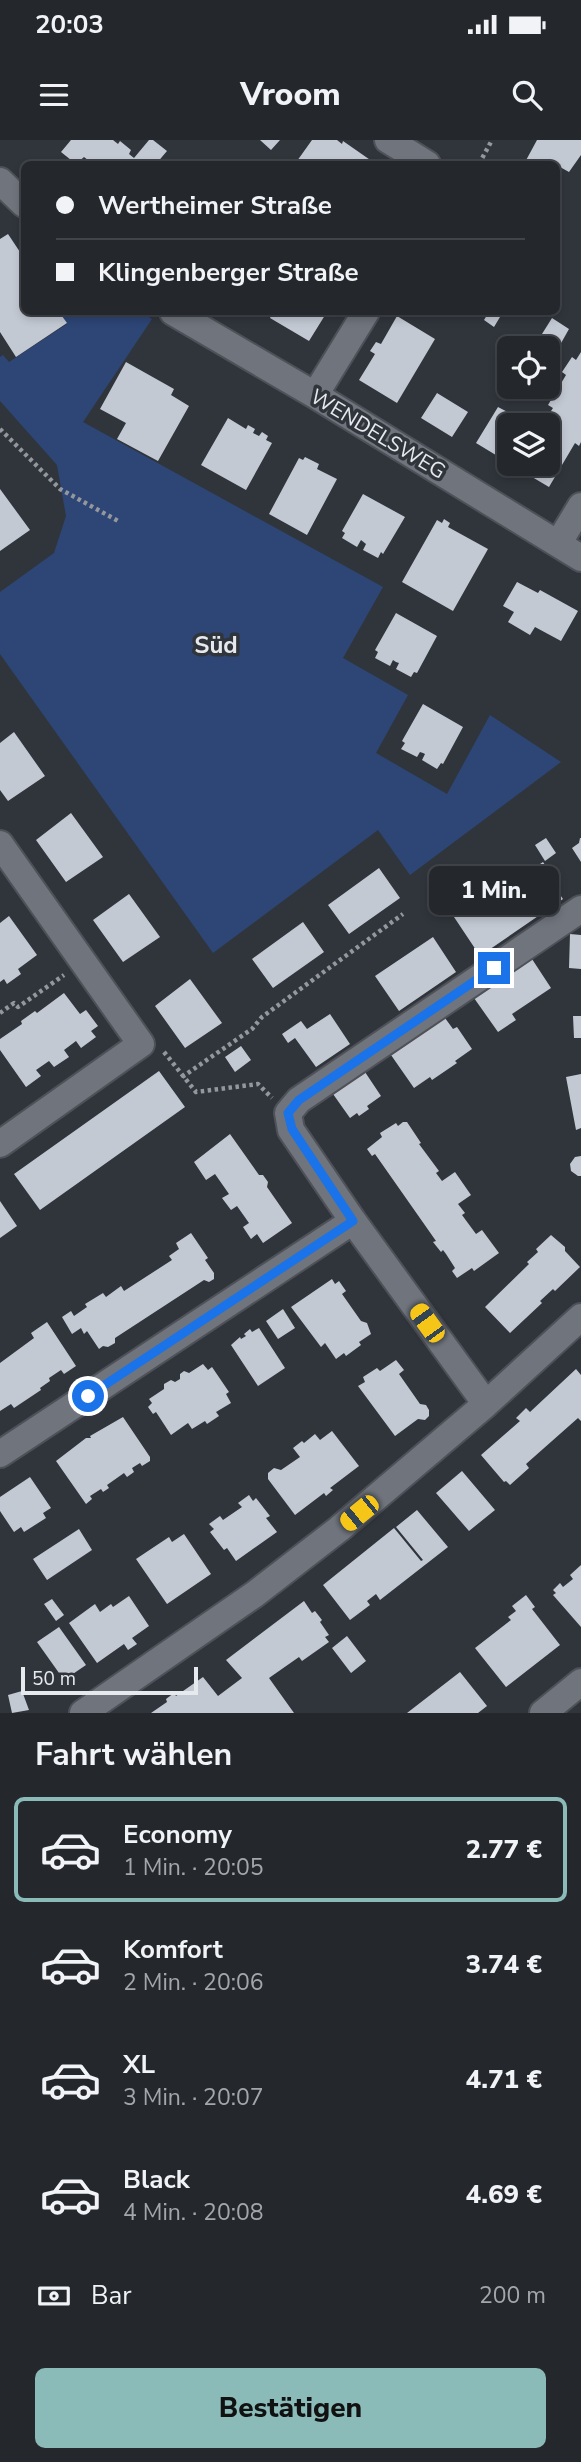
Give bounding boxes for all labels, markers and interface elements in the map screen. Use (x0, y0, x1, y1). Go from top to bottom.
text: 20:03 (35, 7, 104, 42)
text: Vroom (240, 73, 341, 116)
icon: menu (35, 76, 73, 114)
icon: search (508, 76, 546, 114)
text: Wertheimer Straße (98, 188, 332, 223)
text: Klingenberger Straße (98, 255, 359, 290)
map controls (497, 336, 560, 476)
button: locate (497, 336, 560, 399)
street label: WENDELSWEG (305, 383, 451, 485)
button: layers (497, 413, 560, 476)
district label: Süd (194, 629, 238, 661)
callout: 1 Min. (429, 866, 559, 916)
text: 1 Min. (461, 875, 527, 906)
route end (478, 952, 510, 984)
car (407, 1300, 448, 1346)
route start (72, 1380, 104, 1412)
car (337, 1492, 382, 1534)
scale bar (21, 1664, 198, 1696)
text: 50 m (32, 1666, 76, 1692)
text: Fahrt wählen (35, 1733, 232, 1776)
text: Economy (123, 1817, 232, 1852)
icon: car (39, 1818, 102, 1881)
text: 2.77 € (466, 1832, 542, 1867)
text: 1 Min. · 20:05 (123, 1852, 264, 1883)
text: Komfort (123, 1932, 223, 1967)
icon: car (39, 1933, 102, 1996)
text: 3.74 € (466, 1947, 542, 1982)
text: 2 Min. · 20:06 (123, 1967, 264, 1998)
text: XL (123, 2047, 155, 2082)
icon: car (39, 2048, 102, 2111)
text: 4.71 € (466, 2062, 542, 2097)
text: 3 Min. · 20:07 (123, 2082, 264, 2113)
text: Black (123, 2162, 190, 2197)
icon: car (39, 2163, 102, 2226)
text: 4.69 € (466, 2177, 542, 2212)
text: 4 Min. · 20:08 (123, 2197, 264, 2228)
icon: cash (35, 2277, 73, 2315)
text: Bar (91, 2278, 132, 2313)
text: 200 m (479, 2280, 546, 2311)
button: Bestätigen (35, 2368, 546, 2448)

